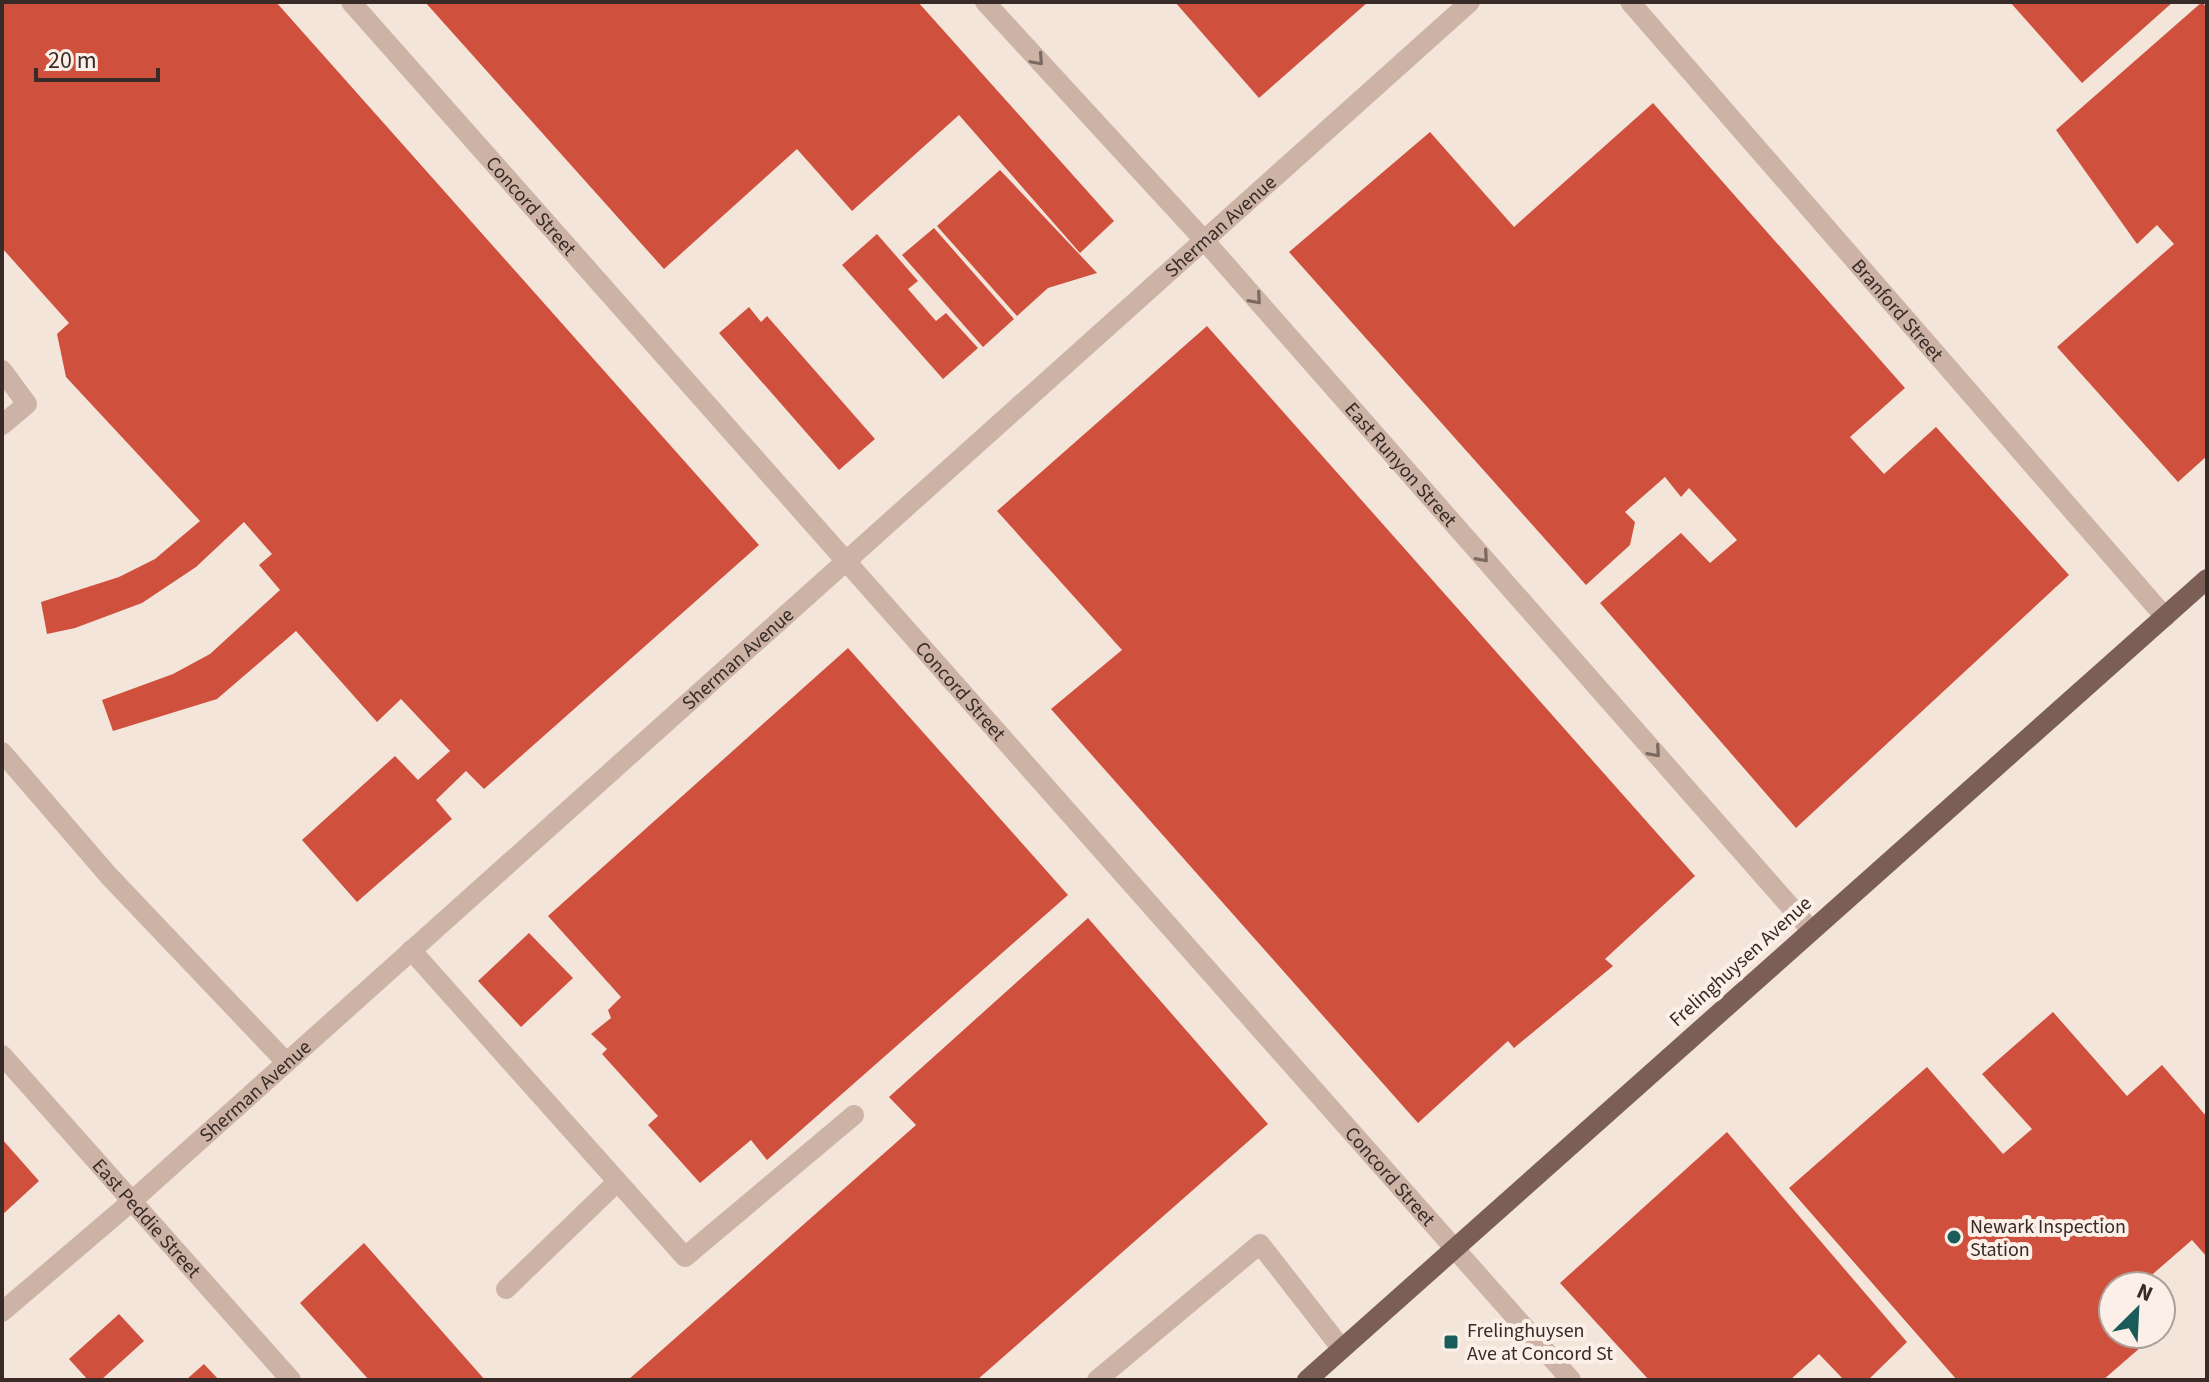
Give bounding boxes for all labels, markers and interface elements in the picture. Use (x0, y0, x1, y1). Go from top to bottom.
scale bar (36, 32, 158, 82)
text: 20 m (48, 43, 97, 78)
one-way arrow (1028, 50, 1042, 65)
street label: Concord Street (479, 150, 583, 262)
street label: Sherman Avenue (1159, 169, 1283, 284)
street label: Branford Street (1845, 253, 1950, 368)
one-way arrow (1246, 289, 1260, 304)
street label: East Runyon Street (1338, 396, 1463, 534)
one-way arrow (1473, 548, 1488, 562)
street label: Sherman Avenue (676, 601, 800, 717)
street label: Concord Street (908, 635, 1012, 748)
one-way arrow (1645, 743, 1659, 758)
street label: Frelinghuysen Avenue (1663, 890, 1818, 1033)
street label: Sherman Avenue (193, 1034, 318, 1149)
street label: Concord Street (1338, 1121, 1442, 1233)
street label: East Peddie Street (85, 1153, 207, 1285)
place label: Newark Inspection Station (1970, 1213, 2126, 1264)
marker: Newark Inspection Station (1945, 1228, 1963, 1246)
north arrow (2097, 1270, 2177, 1350)
text: N (2132, 1275, 2158, 1310)
place label: Frelinghuysen Ave at Concord St (1467, 1317, 1613, 1368)
marker: Frelinghuysen Ave at Concord St (1442, 1333, 1460, 1351)

